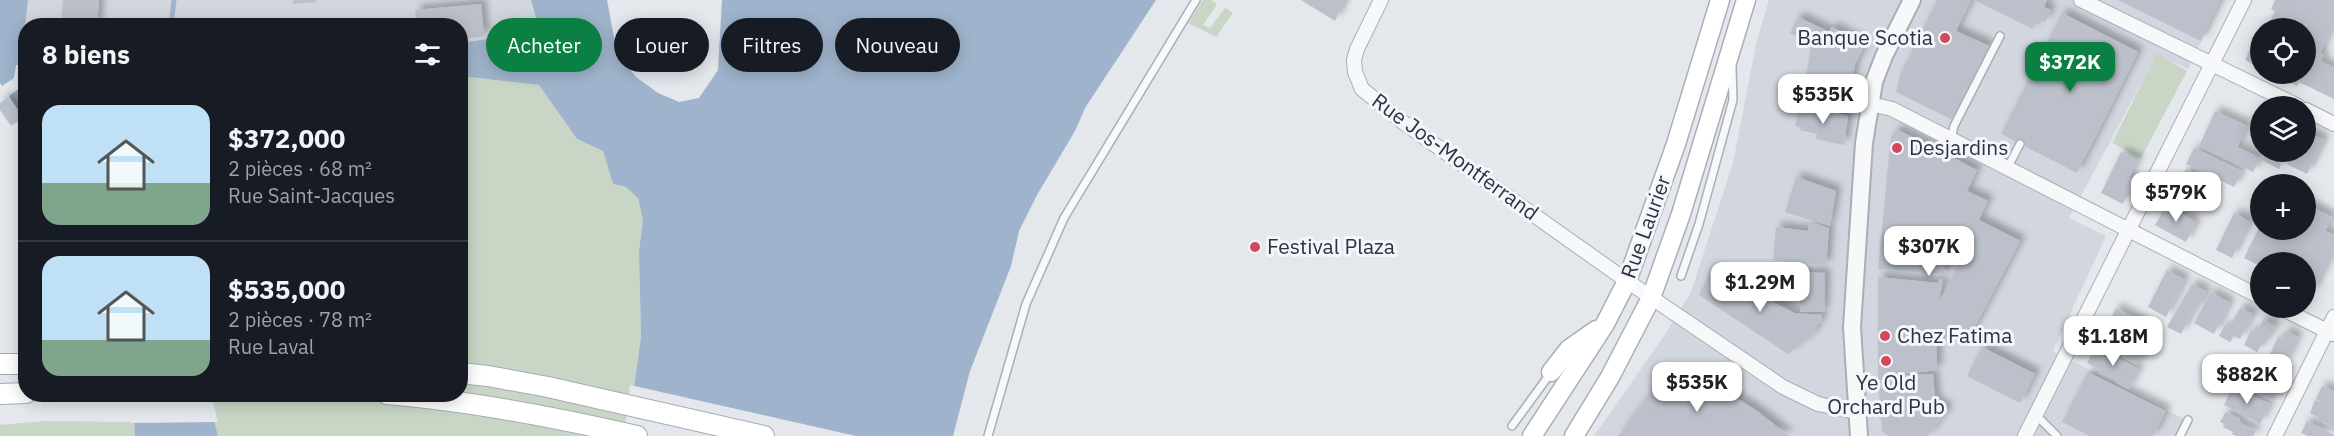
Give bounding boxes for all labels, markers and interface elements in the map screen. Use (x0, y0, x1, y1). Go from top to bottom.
chip: Acheter (486, 18, 602, 72)
chip: Louer (614, 18, 709, 72)
chip: Filtres (721, 18, 823, 72)
chip: Nouveau (835, 18, 960, 72)
map controls (2250, 18, 2316, 318)
button: locate (2250, 18, 2316, 84)
place label: Banque Scotia (1797, 23, 1933, 51)
marker: Banque Scotia (1938, 31, 1952, 45)
text: 8 biens (42, 37, 130, 71)
icon: filters (411, 38, 444, 71)
pin: $372K (2028, 42, 2112, 93)
text: $372K (2039, 48, 2101, 75)
pin: $535K (1781, 74, 1865, 125)
text: $535K (1792, 80, 1854, 107)
street label: Rue Jos-Montferrand (1367, 86, 1545, 226)
button: layers (2250, 96, 2316, 162)
text: $372,000 (228, 121, 345, 155)
icon: home (90, 129, 162, 201)
place label: Desjardins (1909, 133, 2008, 161)
marker: Desjardins (1890, 141, 1904, 155)
text: 2 pièces · 68 m² (228, 155, 372, 182)
street label: Rue Laurier (1613, 171, 1677, 282)
pin: $579K (2134, 172, 2218, 223)
button: + (2250, 174, 2316, 240)
text: $579K (2145, 178, 2207, 205)
text: Rue Saint-Jacques (228, 182, 395, 209)
pin: $307K (1887, 226, 1971, 277)
place label: Festival Plaza (1267, 232, 1395, 260)
text: $307K (1898, 232, 1960, 259)
marker: Festival Plaza (1248, 240, 1262, 254)
button: − (2250, 252, 2316, 318)
pin: $1.29M (1711, 262, 1809, 313)
text: $1.29M (1725, 268, 1795, 295)
text: $535,000 (228, 272, 345, 306)
icon: home (90, 280, 162, 352)
text: 2 pièces · 78 m² (228, 306, 372, 333)
pin: $1.18M (2064, 316, 2162, 367)
place label: Chez Fatima (1897, 321, 2012, 349)
text: $1.18M (2078, 322, 2148, 349)
marker: Chez Fatima (1878, 329, 1892, 343)
text: Rue Laval (228, 333, 314, 360)
marker: Ye Old Orchard Pub (1879, 354, 1893, 368)
pin: $882K (2205, 354, 2289, 405)
text: $882K (2216, 360, 2278, 387)
pin: $535K (1655, 362, 1739, 413)
text: $535K (1666, 368, 1728, 395)
place label: Ye Old Orchard Pub (1827, 368, 1945, 420)

